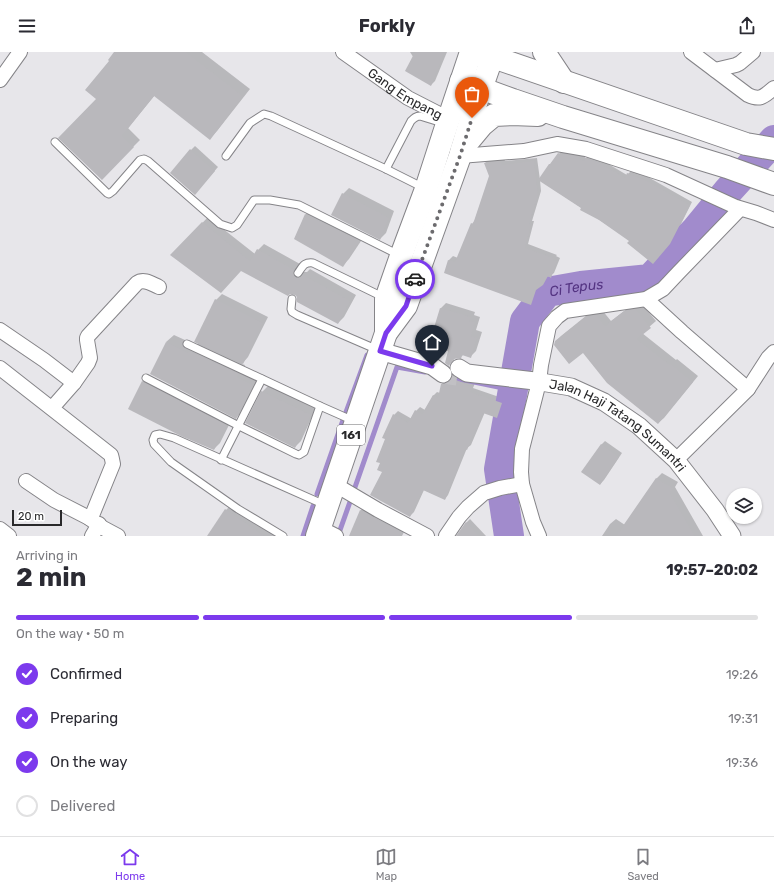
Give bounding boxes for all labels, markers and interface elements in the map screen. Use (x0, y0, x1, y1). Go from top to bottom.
icon: menu (16, 15, 38, 37)
text: Forkly (359, 15, 415, 37)
icon: share (736, 15, 758, 37)
street label: Gang Empang (365, 65, 445, 123)
pin (455, 77, 489, 118)
icon: bag (461, 83, 483, 105)
courier (395, 259, 435, 299)
icon: car (404, 268, 426, 290)
water label: Ci Tepus (548, 276, 604, 300)
pin (415, 325, 449, 366)
icon: home (421, 331, 443, 353)
street label: Jalan Haji Tatang Sumantri (548, 376, 689, 475)
road number: 161 (337, 425, 365, 445)
map controls (726, 488, 762, 524)
button: layers (726, 488, 762, 524)
scale bar (12, 508, 62, 527)
text: 20 m (18, 510, 44, 523)
text: Arriving in (16, 548, 78, 563)
text: 19:57–20:02 (666, 561, 758, 579)
text: 2 min (16, 562, 86, 593)
text: On the way · 50 m (16, 626, 124, 641)
icon: check (16, 663, 38, 685)
text: Confirmed (50, 665, 122, 683)
text: 19:26 (726, 667, 758, 682)
icon: check (16, 707, 38, 729)
text: Preparing (50, 709, 118, 727)
text: 19:31 (728, 711, 758, 726)
icon: check (16, 751, 38, 773)
text: On the way (50, 753, 128, 771)
text: 19:36 (726, 755, 758, 770)
text: Delivered (50, 797, 115, 815)
tab: Home (115, 846, 145, 883)
tab: Map (375, 846, 397, 883)
tab: Saved (628, 846, 659, 883)

